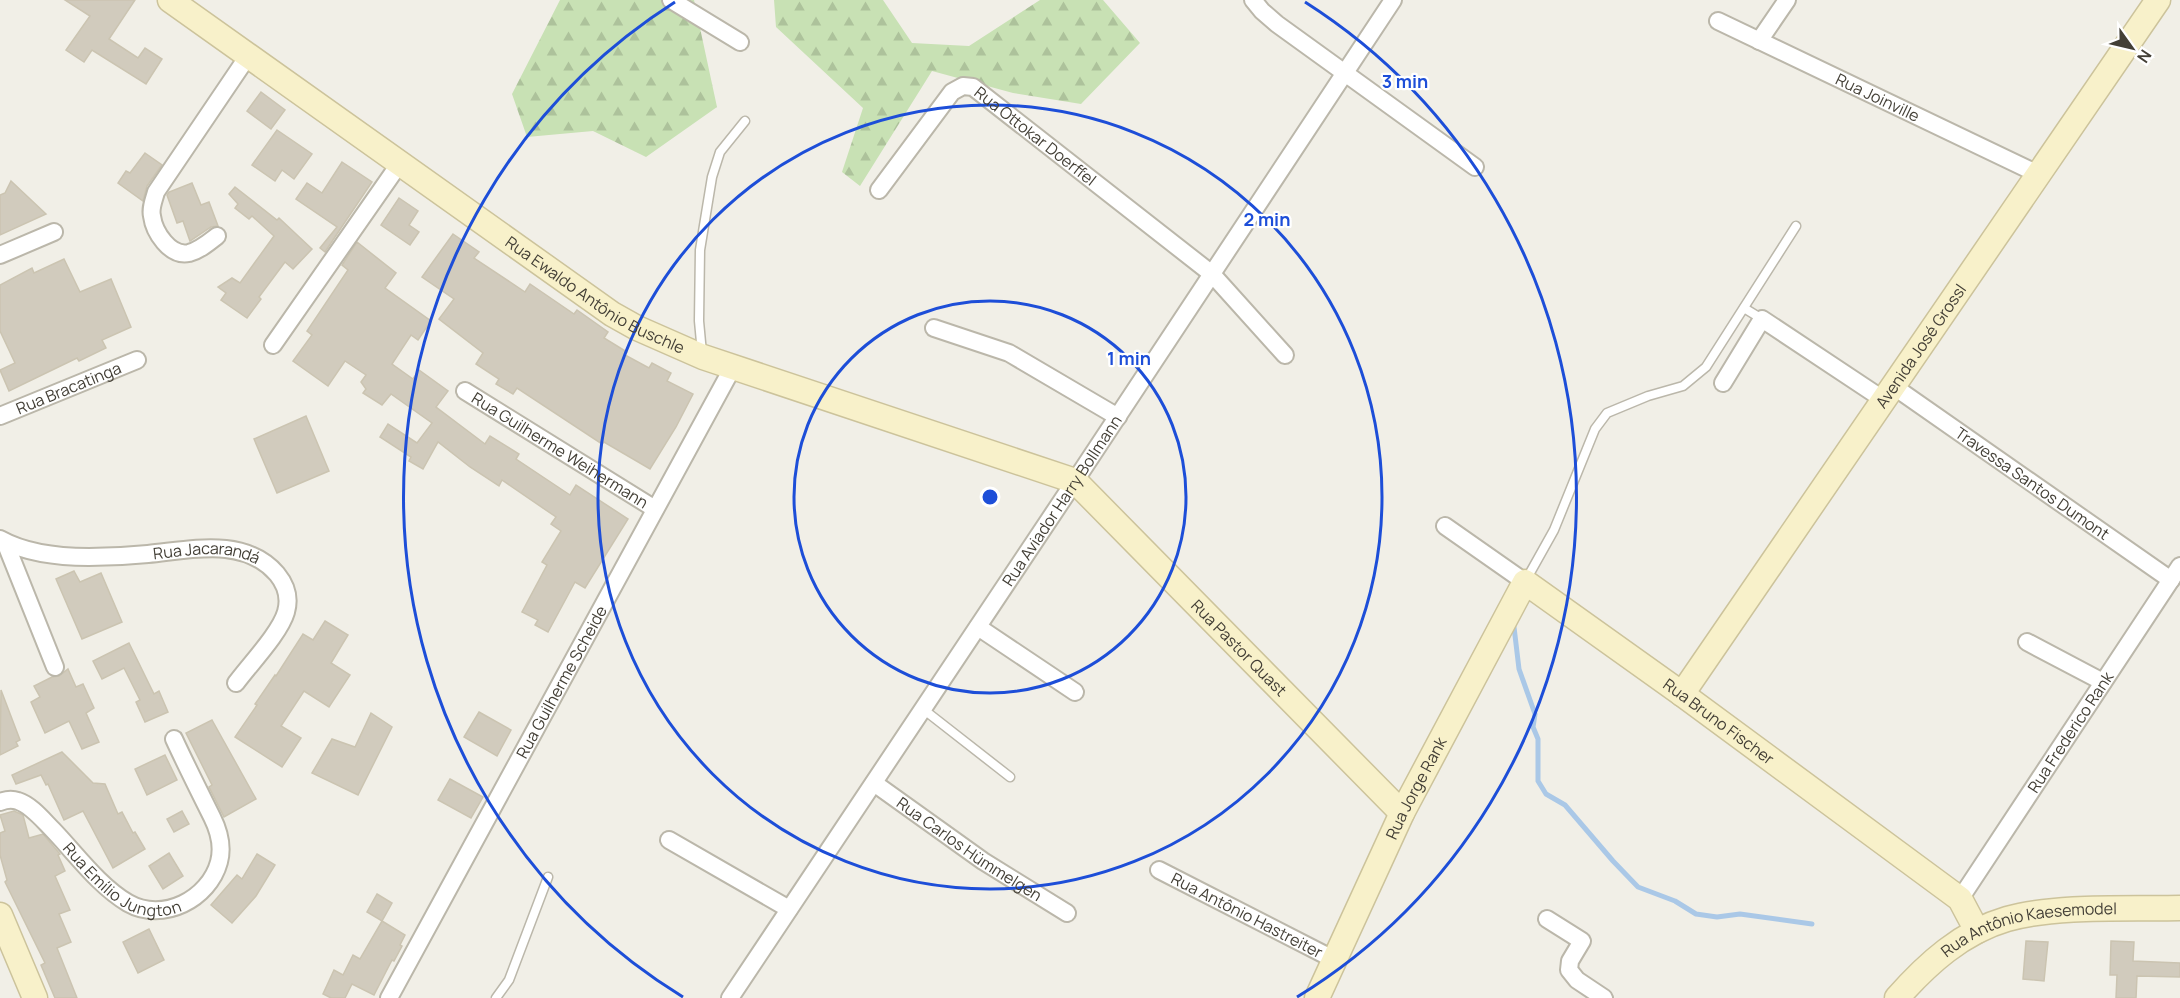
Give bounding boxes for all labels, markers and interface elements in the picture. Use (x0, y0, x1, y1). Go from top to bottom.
north arrow (2102, 18, 2162, 78)
text: N (2132, 45, 2157, 67)
street label: Rua Joinville (1832, 68, 1923, 127)
text: 3 min (1382, 69, 1428, 93)
street label: Rua Ottokar Doerffel (970, 81, 1101, 190)
text: 2 min (1244, 207, 1290, 231)
street label: Rua Ewaldo Antônio Buschle (501, 231, 688, 359)
street label: Avenida José Grossl (1870, 280, 1971, 412)
text: 1 min (1107, 346, 1151, 370)
street label: Rua Bracatinga (13, 357, 124, 419)
street label: Rua Guilherme Weihermann (468, 387, 653, 513)
street label: Rua Aviador Harry Bollmann (997, 411, 1127, 590)
street label: Travessa Santos Dumont (1951, 422, 2114, 545)
centre of rings (980, 487, 1000, 507)
street label: Rua Jacarandá (152, 537, 264, 569)
street label: Rua Pastor Quast (1187, 594, 1292, 701)
street label: Rua Guilherme Scheide (511, 602, 612, 762)
street label: Rua Frederico Rank (2022, 666, 2119, 797)
street label: Rua Bruno Fischer (1659, 673, 1779, 770)
street label: Rua Jorge Rank (1380, 732, 1452, 843)
street label: Rua Carlos Hümmelgen (892, 792, 1046, 906)
street label: Rua Emílio Jungton (58, 838, 184, 921)
street label: Rua Antônio Hastreiter (1168, 867, 1327, 963)
street label: Rua Antônio Kaesemodel (1936, 897, 2117, 962)

